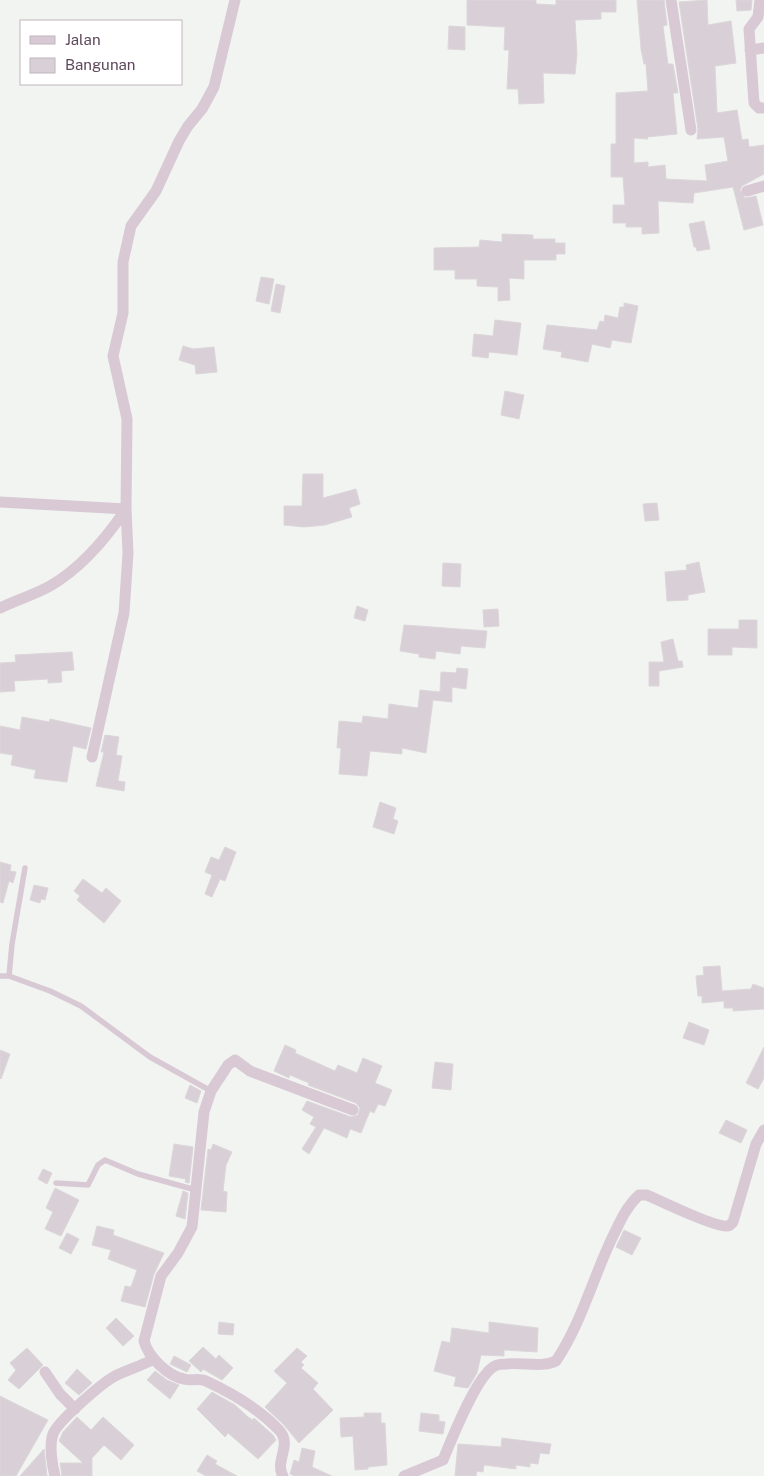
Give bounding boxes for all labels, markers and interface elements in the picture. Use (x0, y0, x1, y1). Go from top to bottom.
legend (20, 20, 182, 85)
text: Jalan (65, 31, 101, 48)
text: Bangunan (65, 56, 136, 73)

